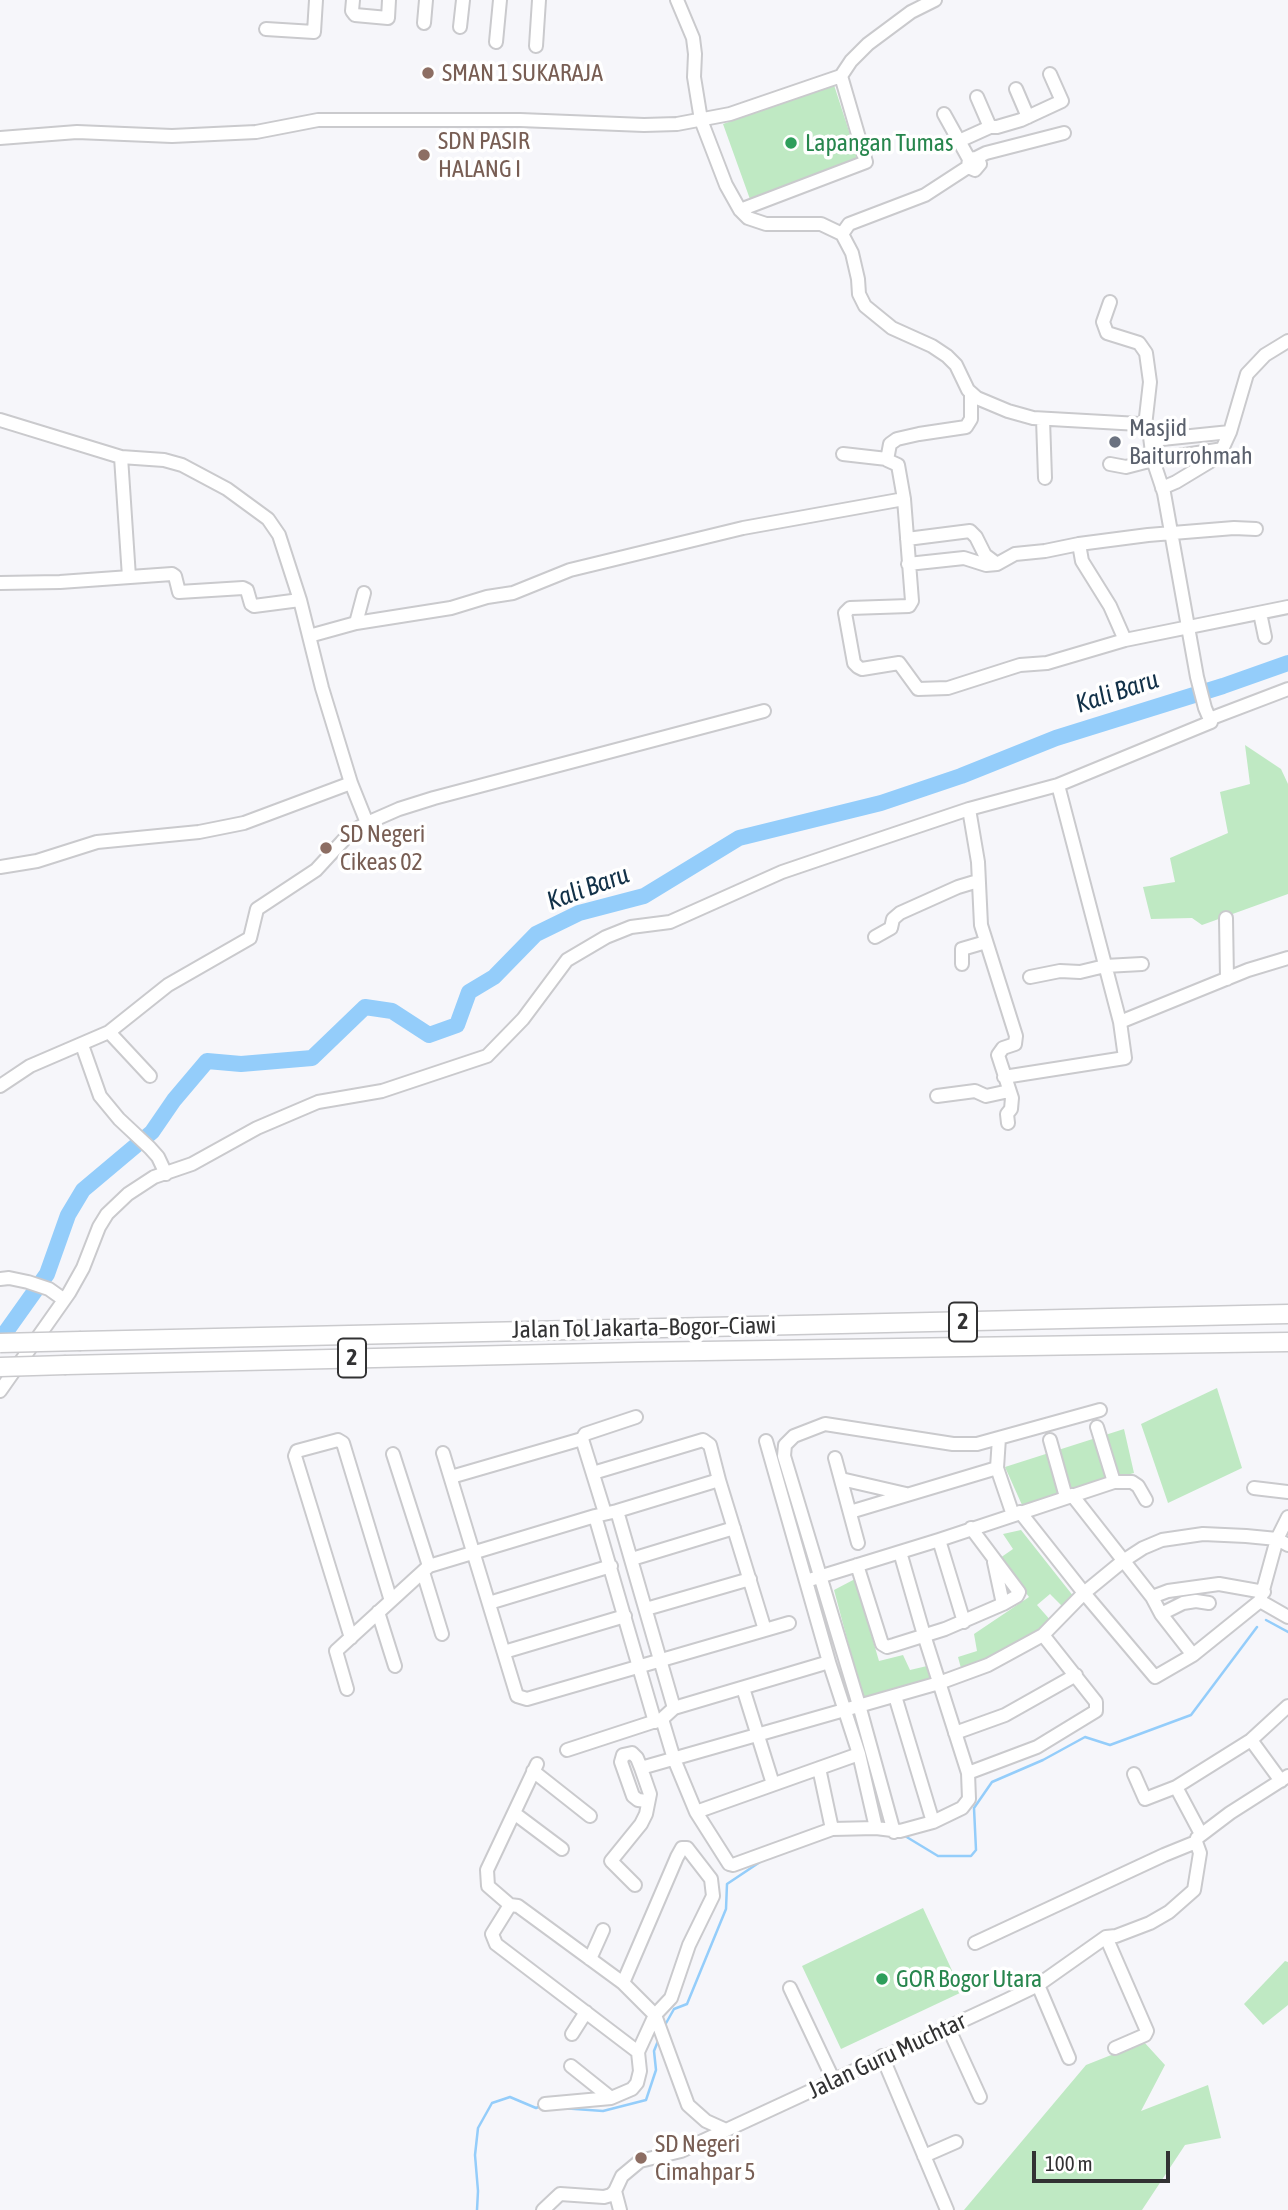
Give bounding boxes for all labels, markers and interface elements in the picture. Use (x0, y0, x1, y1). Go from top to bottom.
place label: SMAN 1 SUKARAJA (442, 59, 603, 87)
marker: SMAN 1 SUKARAJA (420, 65, 436, 81)
place label: SDN PASIR HALANG I (438, 127, 530, 183)
place label: Lapangan Tumas (805, 129, 953, 157)
marker: Lapangan Tumas (783, 135, 799, 151)
marker: SDN PASIR HALANG I (416, 147, 432, 163)
place label: Masjid Baiturrohmah (1129, 414, 1253, 470)
marker: Masjid Baiturrohmah (1107, 434, 1123, 450)
water label: Kali Baru (1072, 664, 1162, 720)
place label: SD Negeri Cikeas 02 (340, 820, 425, 876)
marker: SD Negeri Cikeas 02 (318, 840, 334, 856)
water label: Kali Baru (543, 859, 633, 917)
road number: 2 (949, 1302, 977, 1342)
street label: Jalan Tol Jakarta–Bogor–Ciawi (512, 1311, 776, 1345)
road number: 2 (338, 1338, 366, 1378)
place label: GOR Bogor Utara (896, 1965, 1042, 1993)
marker: GOR Bogor Utara (874, 1971, 890, 1987)
street label: Jalan Guru Muchtar (803, 2007, 971, 2105)
place label: SD Negeri Cimahpar 5 (655, 2130, 756, 2186)
scale bar (1036, 2136, 1174, 2180)
marker: SD Negeri Cimahpar 5 (633, 2150, 649, 2166)
text: 100 m (1045, 2151, 1093, 2175)

